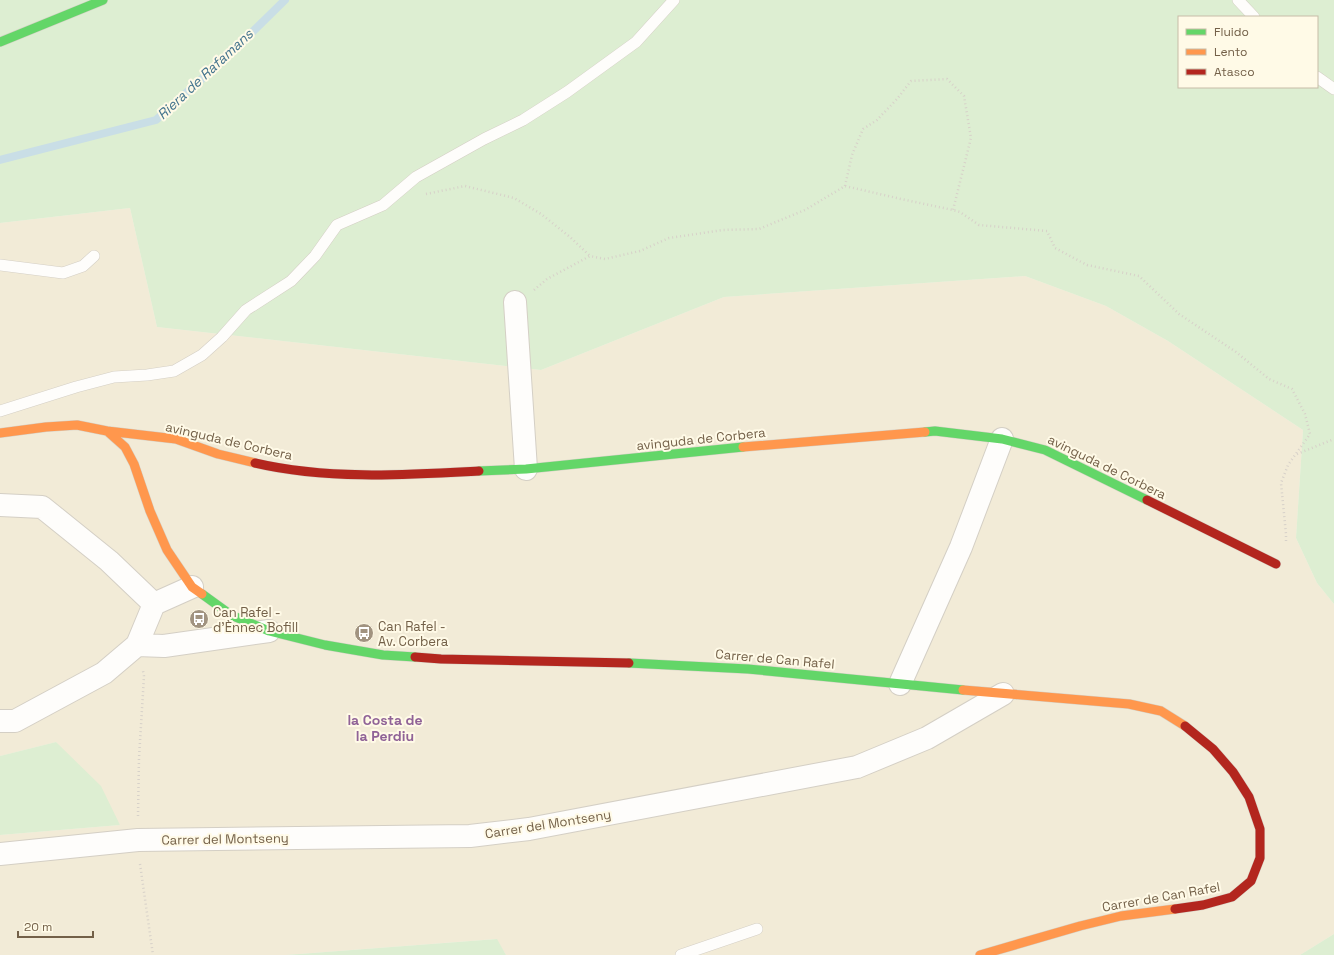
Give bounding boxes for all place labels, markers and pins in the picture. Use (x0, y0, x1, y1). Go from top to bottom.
place label: Can Rafel - d'Ènnec Bofill (213, 604, 298, 636)
bus stop icon: Can Rafel - d'Ènnec Bofill (188, 608, 210, 630)
place label: Can Rafel - Av. Corbera (378, 618, 449, 650)
bus stop icon: Can Rafel - Av. Corbera (353, 622, 375, 644)

